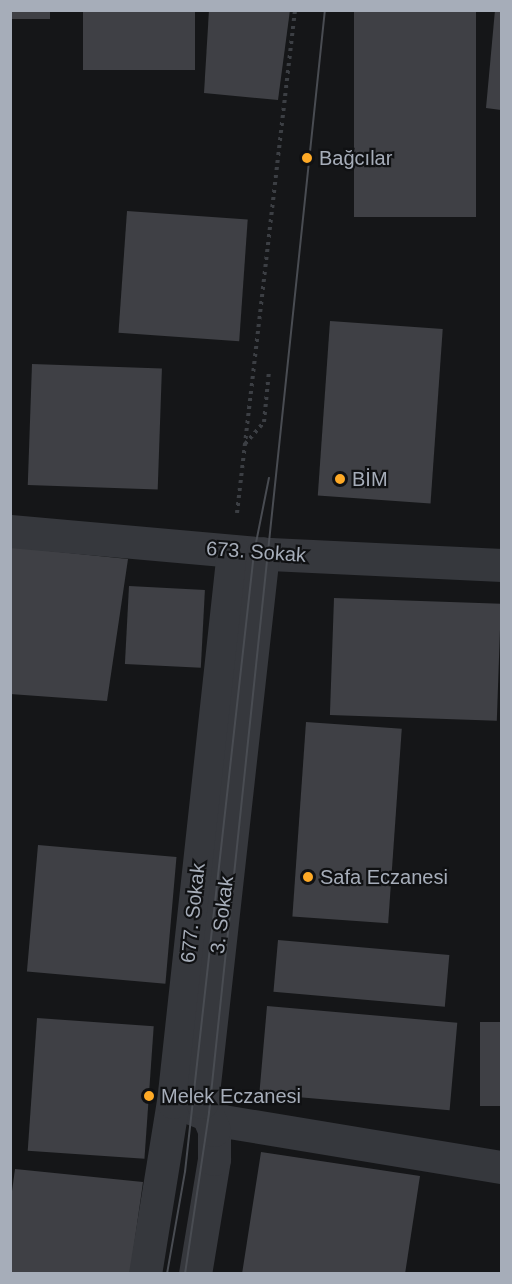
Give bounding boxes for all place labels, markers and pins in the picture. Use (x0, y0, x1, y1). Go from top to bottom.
place label: Bağcılar (319, 146, 392, 170)
marker: Bağcılar (300, 151, 314, 165)
place label: BİM (352, 467, 388, 491)
marker: BİM (333, 472, 347, 486)
place label: Safa Eczanesi (320, 865, 448, 889)
marker: Safa Eczanesi (301, 870, 315, 884)
place label: Melek Eczanesi (161, 1084, 301, 1108)
marker: Melek Eczanesi (142, 1089, 156, 1103)

